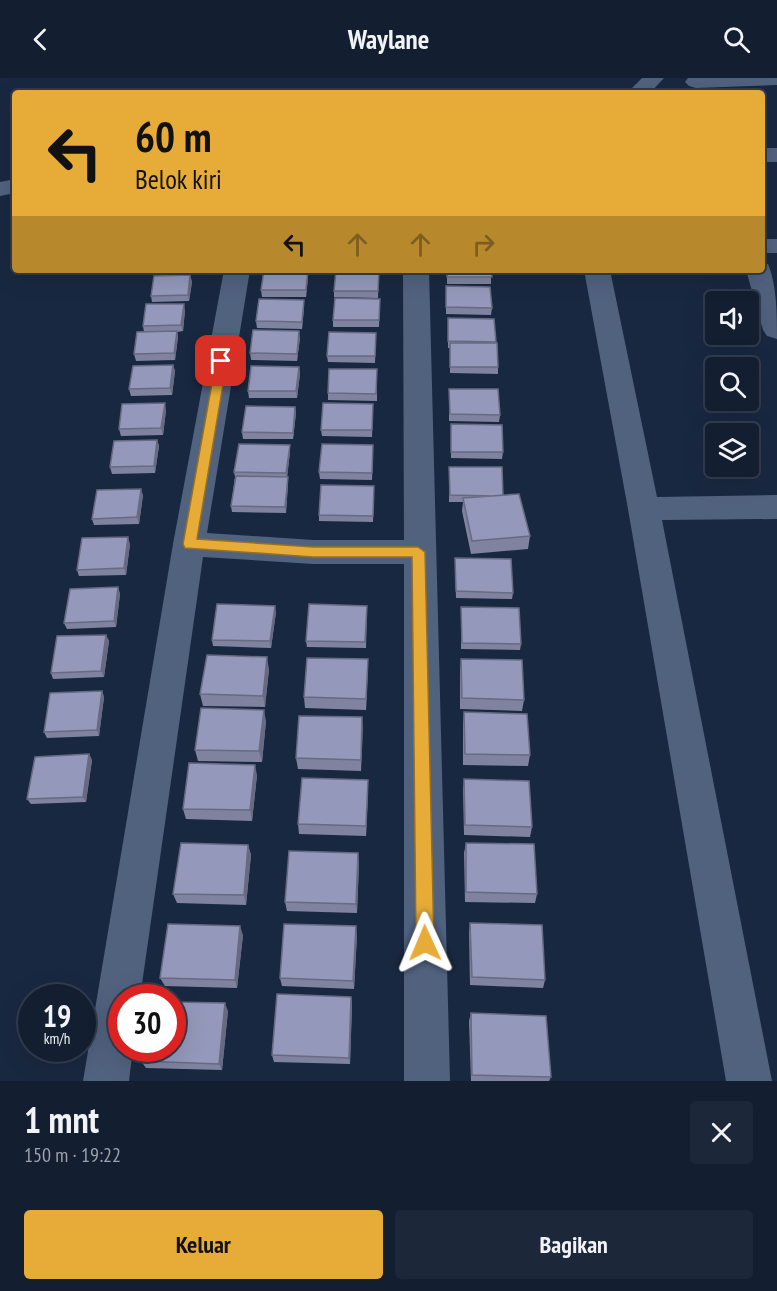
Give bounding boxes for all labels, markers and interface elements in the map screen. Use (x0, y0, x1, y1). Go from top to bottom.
text: Waylane (348, 22, 429, 56)
icon: back (24, 23, 57, 56)
icon: search (720, 23, 753, 56)
text: 60 m (135, 109, 212, 164)
icon: left (36, 114, 114, 192)
text: Belok kiri (135, 162, 222, 196)
icon: left (278, 228, 311, 261)
icon: ahead (341, 228, 374, 261)
icon: ahead (404, 228, 437, 261)
icon: right (467, 228, 500, 261)
map controls (705, 291, 759, 477)
button: sound (705, 291, 759, 345)
pin (195, 335, 246, 386)
icon: arrive (204, 344, 237, 377)
button: search (705, 357, 759, 411)
button: layers (705, 423, 759, 477)
position arrow (393, 911, 457, 975)
speed limit sign: 30 (108, 984, 186, 1062)
text: 19 (43, 996, 71, 1035)
text: km/h (44, 1029, 70, 1048)
text: 1 mnt (24, 1096, 99, 1143)
button: close (690, 1101, 753, 1164)
text: 150 m · 19:22 (24, 1142, 121, 1168)
button: Keluar (24, 1210, 383, 1279)
button: Bagikan (395, 1210, 753, 1279)

